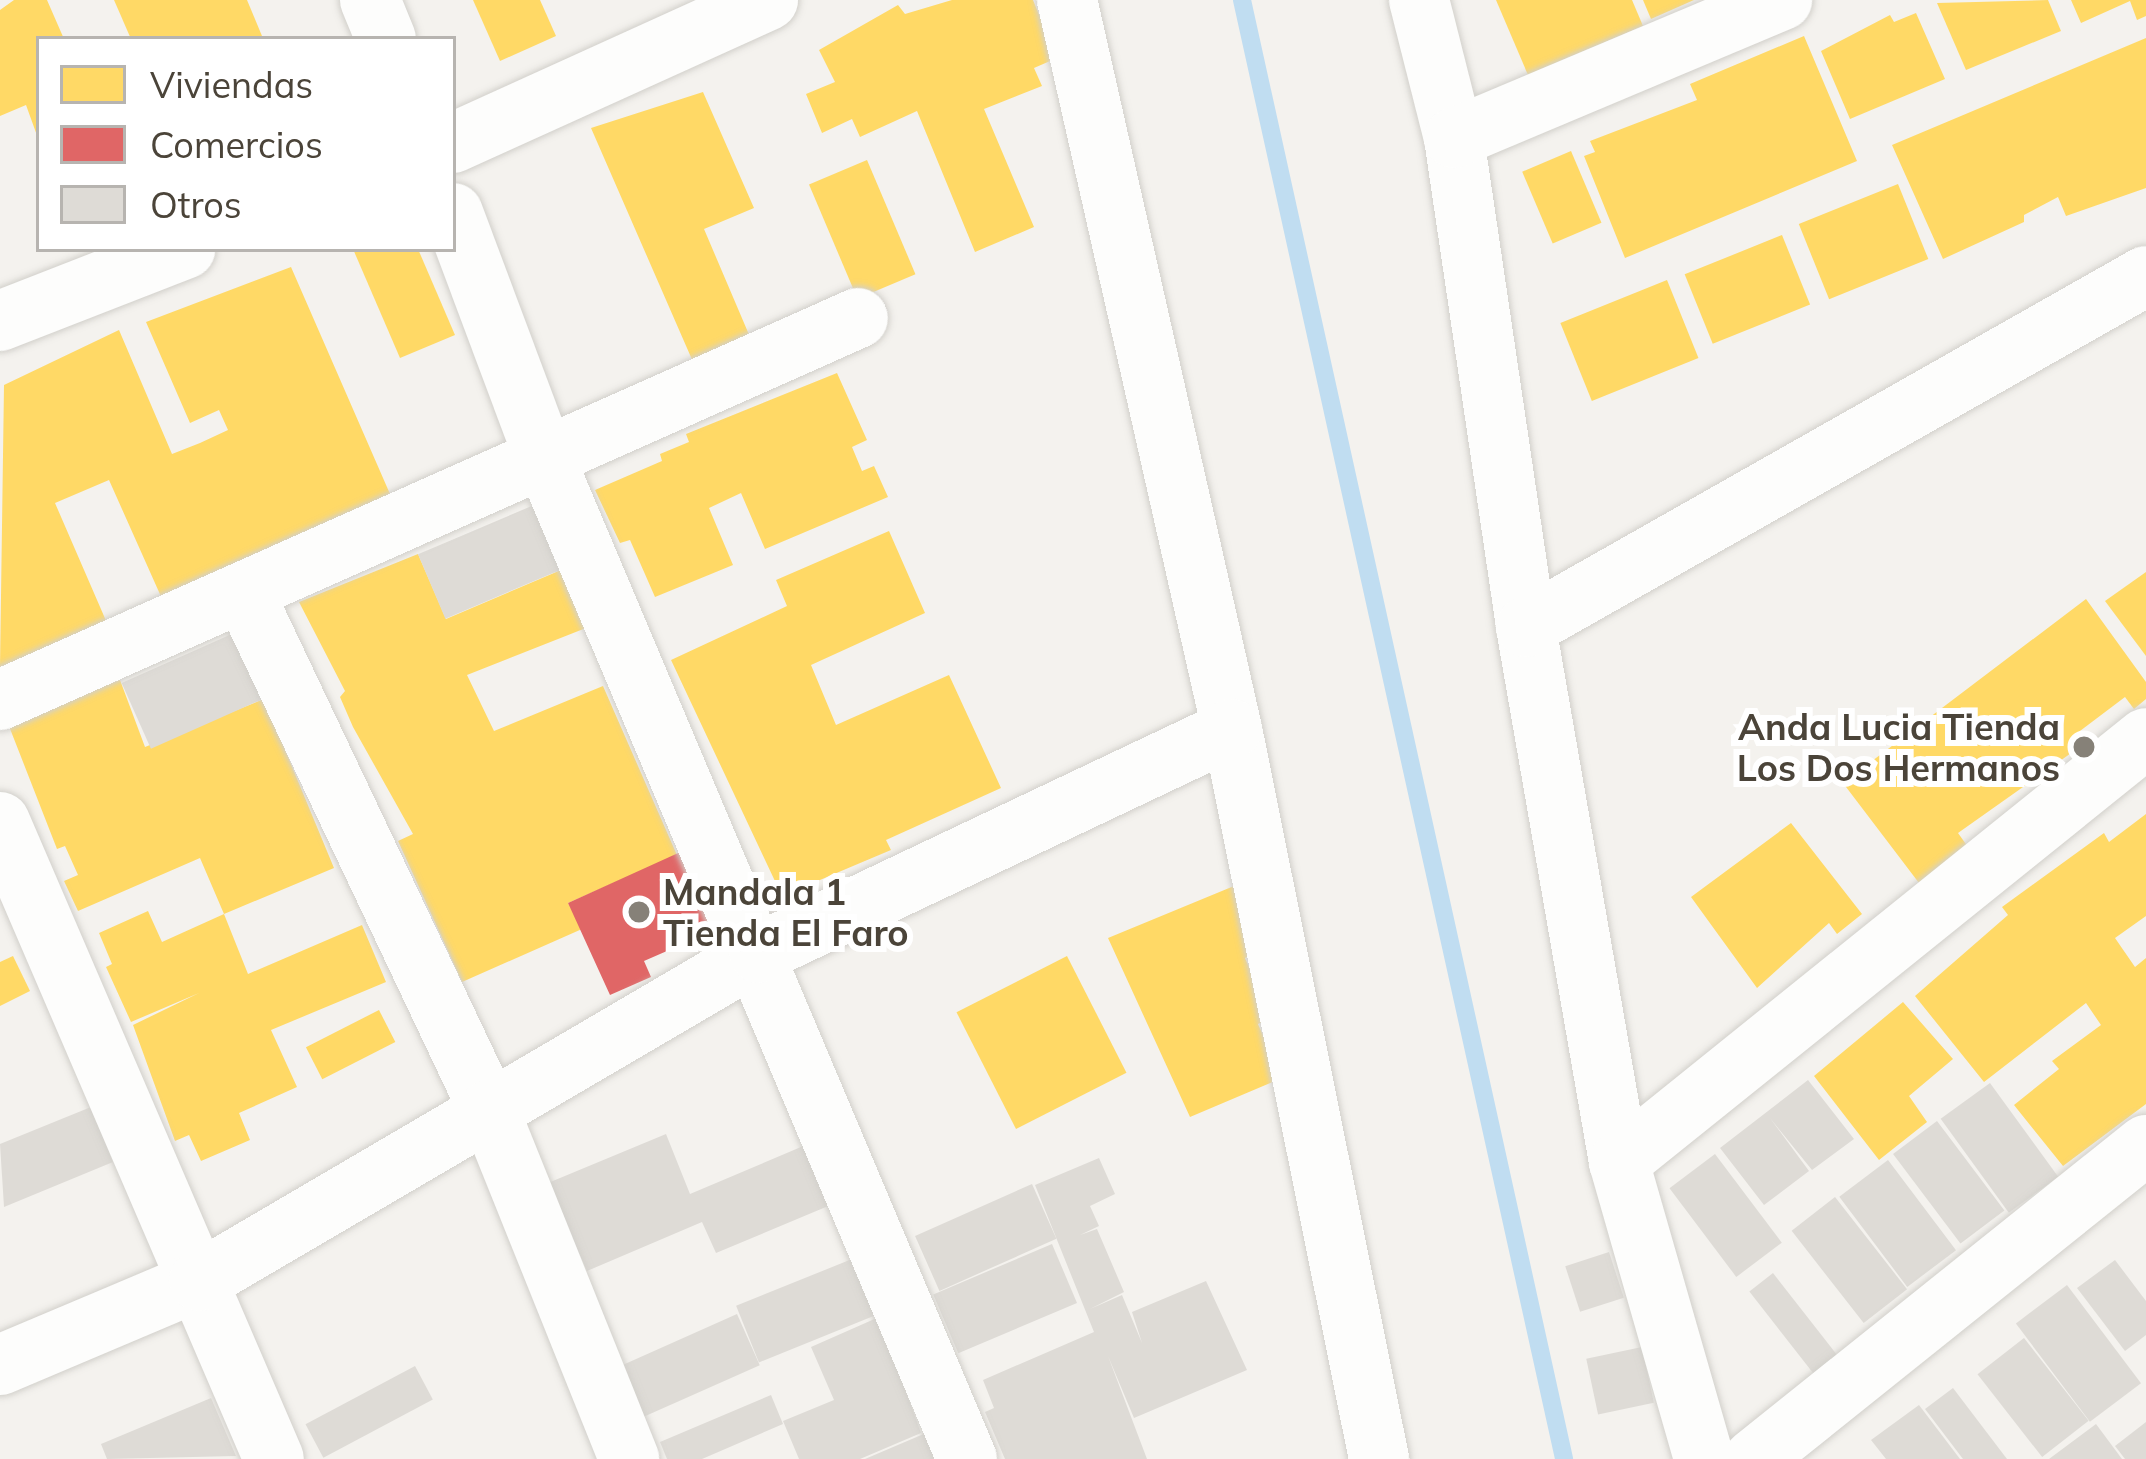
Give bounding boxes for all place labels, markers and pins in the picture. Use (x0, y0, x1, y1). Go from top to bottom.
place label: Anda Lucia Tienda Los Dos Hermanos (1737, 704, 2060, 789)
marker: Anda Lucia Tienda Los Dos Hermanos (2071, 734, 2097, 760)
place label: Mandala 1 Tienda El Faro (663, 869, 909, 954)
marker: Mandala 1 Tienda El Faro (626, 899, 652, 925)

